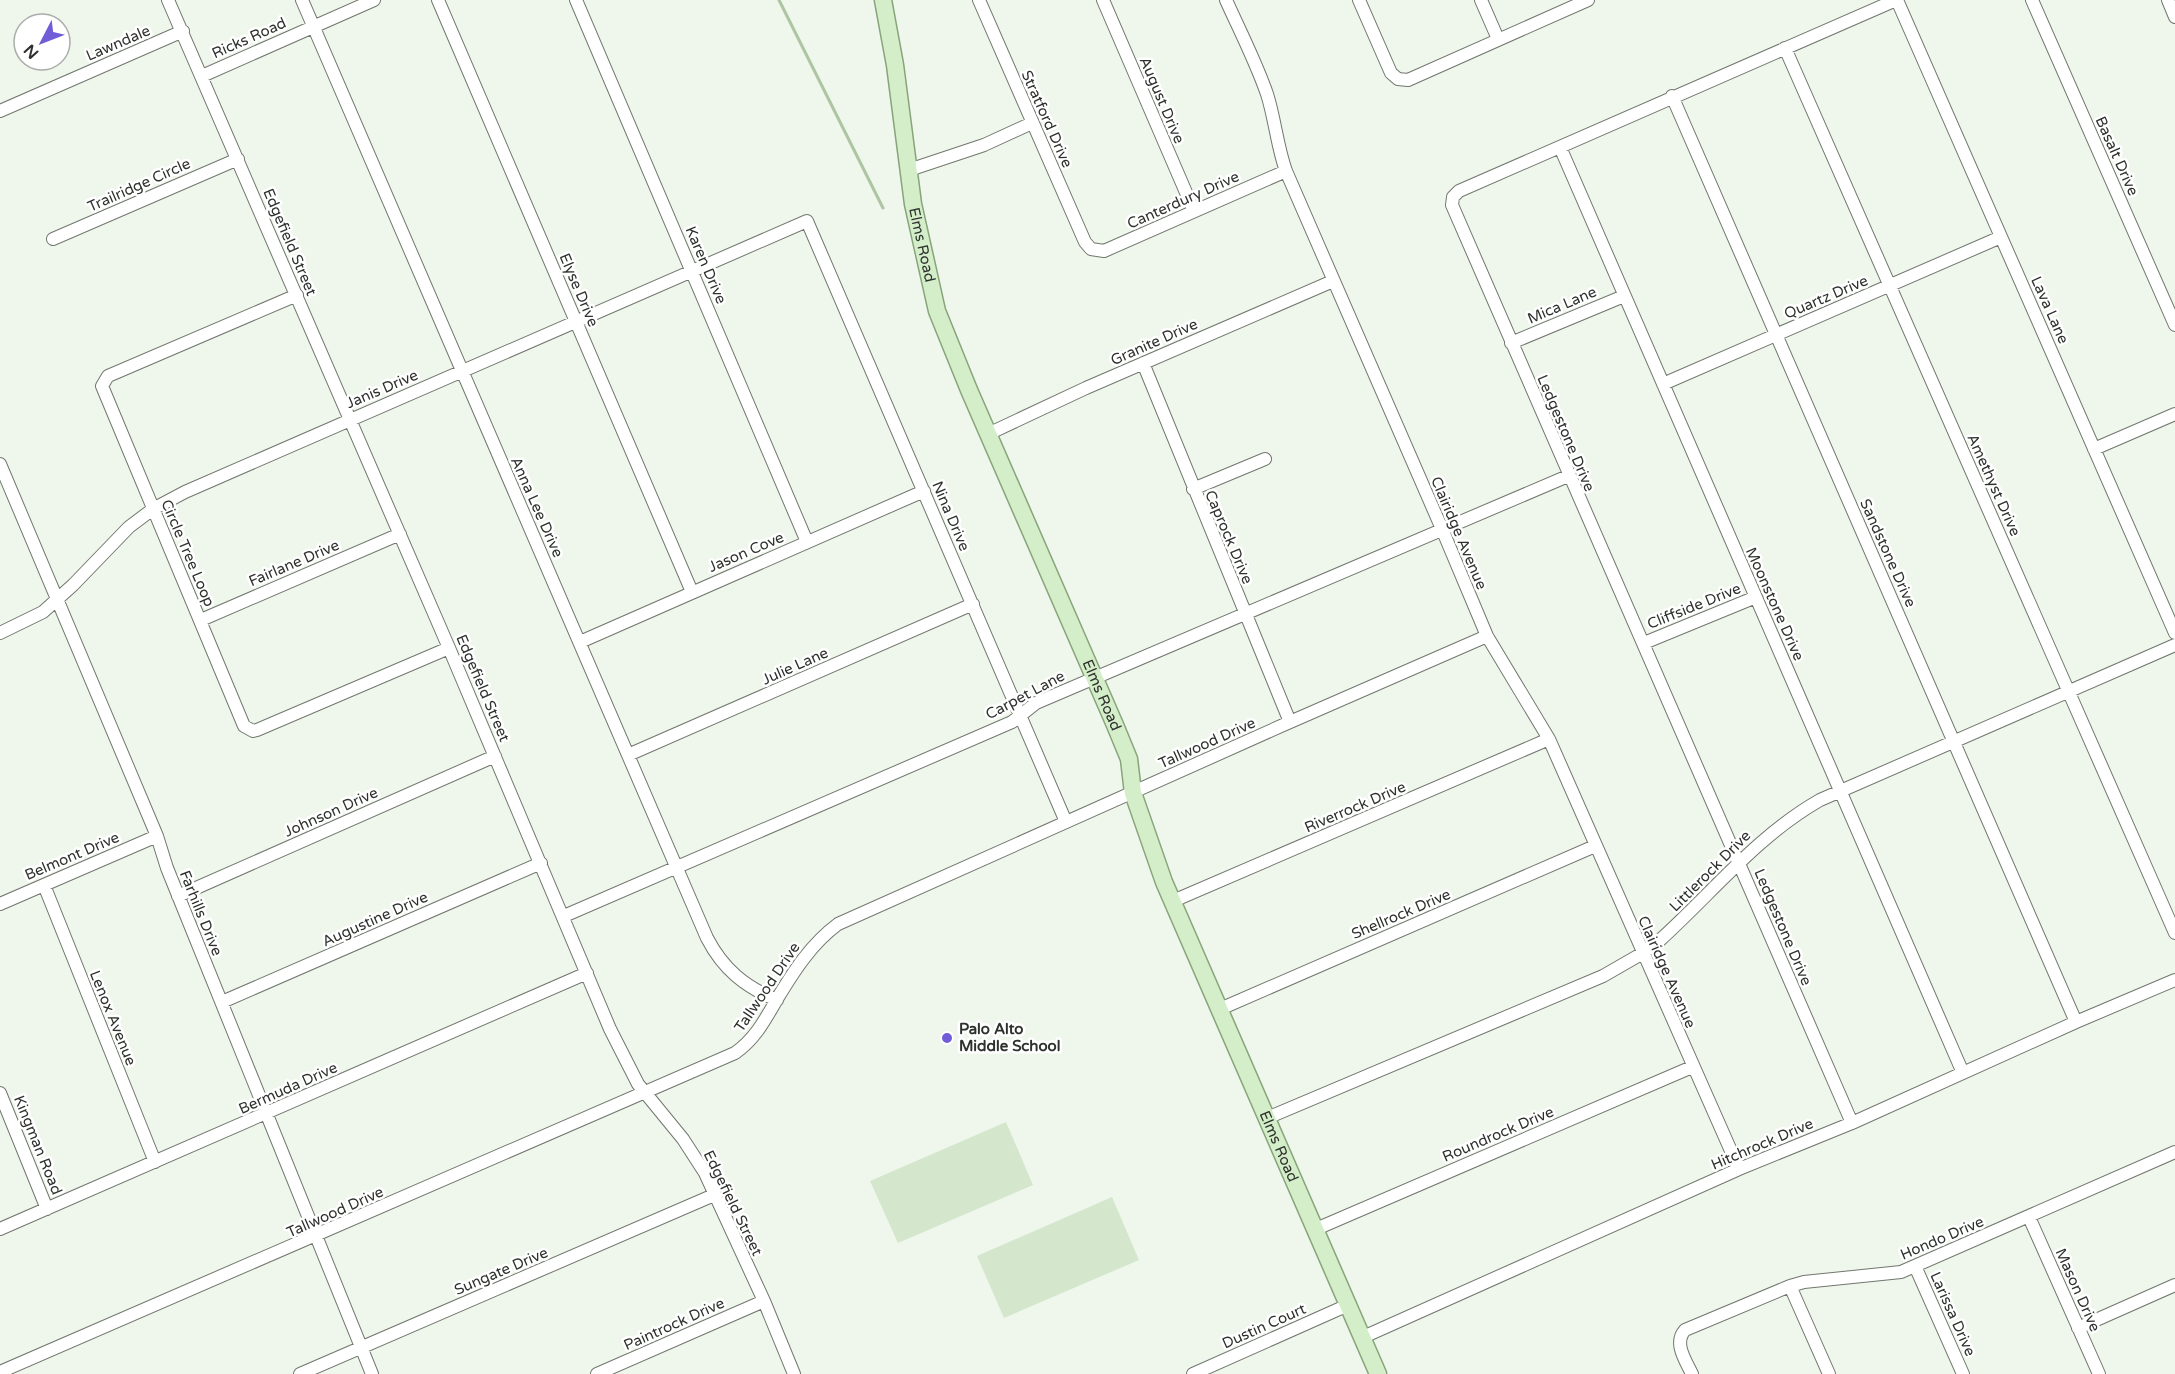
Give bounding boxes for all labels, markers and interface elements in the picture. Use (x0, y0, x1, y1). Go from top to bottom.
north arrow (12, 12, 72, 72)
street label: Ricks Road (209, 14, 289, 62)
street label: Lawndale (83, 21, 153, 65)
text: N (20, 40, 43, 63)
street label: August Drive (1136, 54, 1188, 146)
street label: Stratford Drive (1018, 68, 1076, 170)
street label: Basalt Drive (2092, 114, 2142, 198)
street label: Trailridge Circle (85, 154, 193, 216)
street label: Canterdury Drive (1124, 167, 1242, 233)
street label: Edgefield Street (259, 186, 321, 299)
street label: Elms Road (905, 206, 939, 284)
street label: Karen Drive (682, 224, 730, 306)
street label: Elyse Drive (555, 251, 603, 329)
street label: Quartz Drive (1781, 271, 1871, 323)
street label: Lava Lane (2027, 274, 2073, 346)
street label: Mica Lane (1525, 282, 1599, 328)
street label: Granite Drive (1108, 315, 1200, 369)
street label: Janis Drive (343, 366, 421, 412)
street label: Ledgestone Drive (1533, 372, 1599, 494)
street label: Amethyst Drive (1963, 431, 2025, 539)
street label: Anna Lee Drive (507, 454, 567, 560)
street label: Clairidge Avenue (1427, 474, 1491, 592)
street label: Nina Drive (928, 478, 974, 554)
street label: Caprock Drive (1201, 487, 1257, 587)
street label: Sandstone Drive (1856, 496, 1920, 610)
street label: Circle Tree Loop (157, 497, 219, 609)
street label: Jason Cove (706, 528, 786, 576)
street label: Fairlane Drive (246, 536, 342, 590)
street label: Moonstone Drive (1742, 545, 1808, 663)
street label: Cliffside Drive (1645, 579, 1743, 633)
street label: Edgefield Street (452, 632, 514, 745)
street label: Julie Lane (759, 643, 831, 689)
street label: Elms Road (1079, 657, 1125, 733)
street label: Carpet Lane (982, 667, 1068, 723)
street label: Tallwood Drive (1156, 714, 1258, 772)
street label: Riverrock Drive (1302, 778, 1408, 836)
street label: Johnson Drive (281, 783, 381, 841)
street label: Littlerock Drive (1666, 827, 1754, 915)
street label: Belmont Drive (22, 828, 122, 884)
street label: Ledgestone Drive (1750, 866, 1816, 988)
street label: Farhills Drive (176, 868, 226, 958)
street label: Shellrock Drive (1349, 885, 1453, 943)
street label: Augustine Drive (319, 888, 431, 950)
street label: Clairidge Avenue (1634, 913, 1700, 1031)
street label: Tallwood Drive (730, 939, 804, 1035)
street label: Lenox Avenue (86, 968, 140, 1068)
place label: Palo Alto Middle School (959, 1020, 1060, 1055)
marker: Palo Alto Middle School (940, 1031, 954, 1045)
street label: Bermuda Drive (236, 1058, 340, 1118)
street label: Kingman Road (10, 1093, 66, 1197)
street label: Roundrock Drive (1440, 1102, 1556, 1166)
street label: Elms Road (1256, 1108, 1302, 1185)
street label: Hitchrock Drive (1708, 1114, 1816, 1174)
street label: Edgefield Street (700, 1147, 766, 1259)
street label: Tallwood Drive (284, 1183, 386, 1241)
street label: Hondo Drive (1898, 1212, 1986, 1264)
street label: Sungate Drive (451, 1243, 551, 1299)
street label: Mason Drive (2052, 1246, 2104, 1334)
street label: Larissa Drive (1926, 1269, 1980, 1359)
street label: Paintrock Drive (621, 1294, 727, 1354)
street label: Dustin Court (1219, 1299, 1309, 1352)

